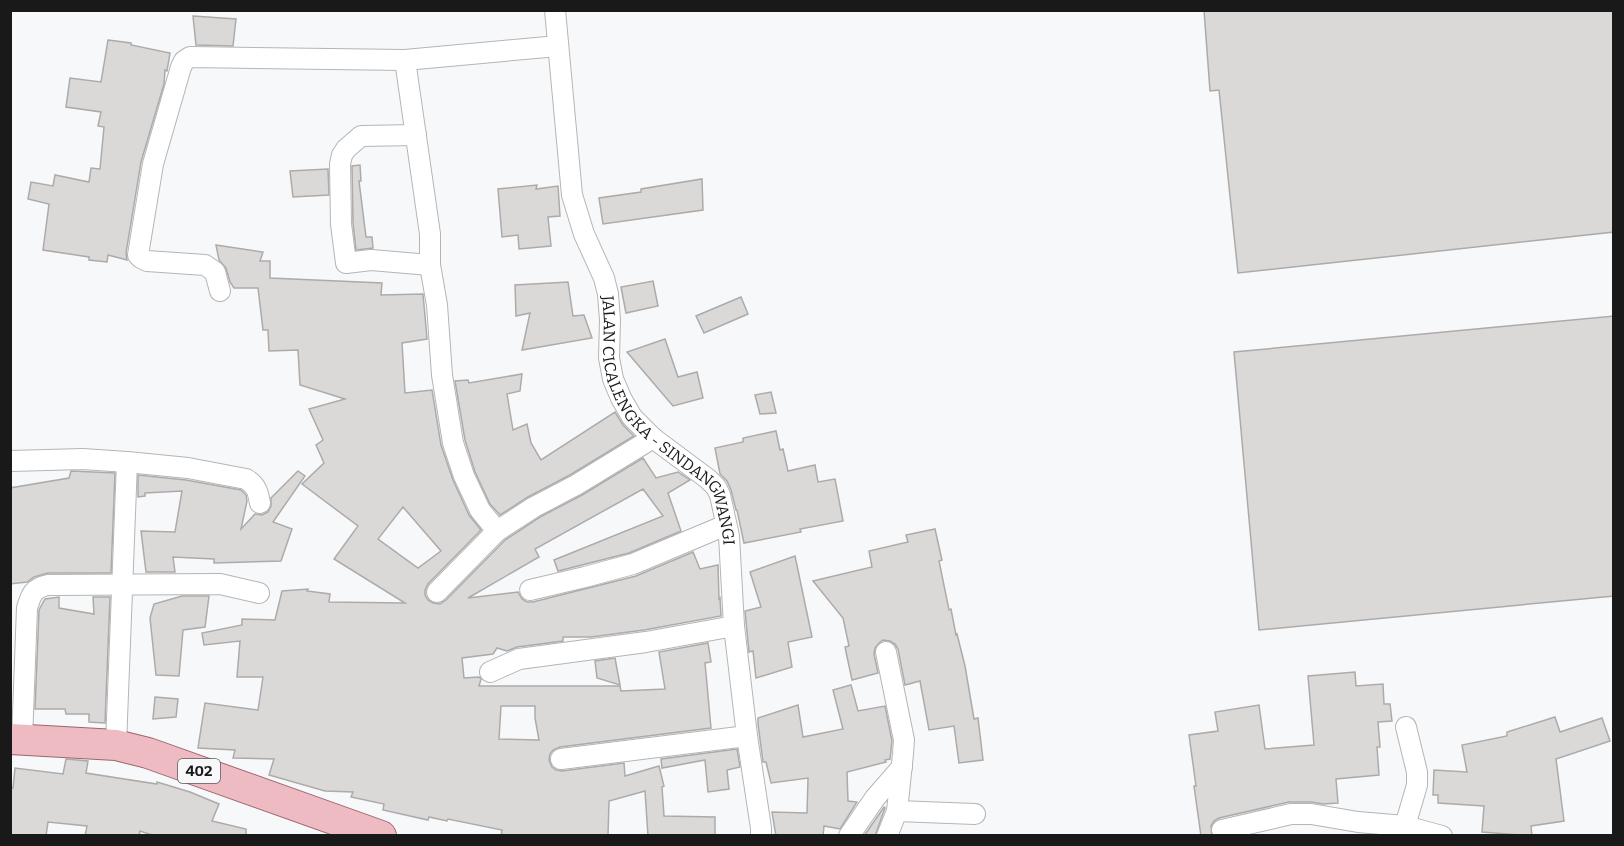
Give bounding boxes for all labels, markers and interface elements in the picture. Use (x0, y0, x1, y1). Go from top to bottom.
street label: JALAN CICALENGKA - SINDANGWANGI (598, 294, 739, 546)
road number: 402 (178, 759, 220, 783)

